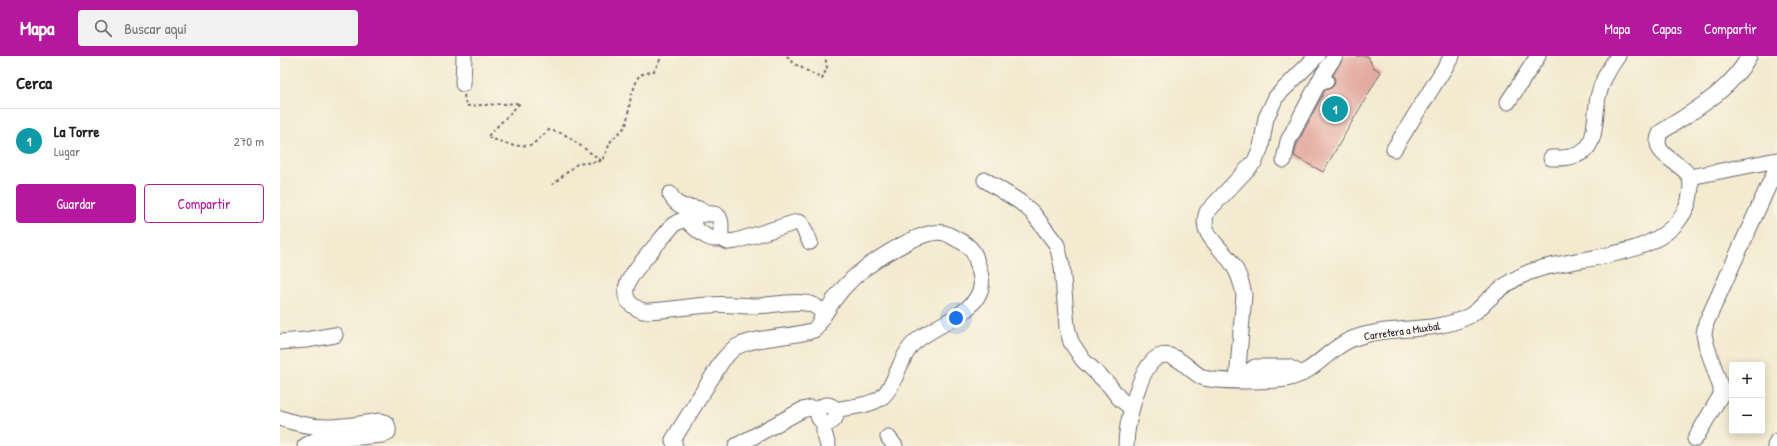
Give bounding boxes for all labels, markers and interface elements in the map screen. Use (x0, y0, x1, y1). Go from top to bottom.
search box (78, 10, 358, 46)
text: Mapa (20, 15, 54, 41)
icon: search (92, 17, 114, 39)
text: Buscar aquí (124, 18, 187, 39)
text: Mapa (1605, 19, 1630, 38)
text: Capas (1652, 19, 1682, 38)
text: Compartir (1704, 19, 1757, 38)
text: Cerca (16, 71, 52, 94)
pin: 1 (1322, 94, 1348, 124)
text: La Torre (54, 121, 100, 142)
text: 1 (27, 132, 31, 150)
text: 270 m (234, 132, 264, 150)
text: Lugar (54, 142, 80, 160)
button: Guardar (16, 184, 136, 223)
button: Compartir (144, 184, 264, 223)
your location (946, 308, 966, 328)
street label: Carretera a Muxbal (1363, 319, 1441, 343)
map controls (1729, 362, 1765, 434)
button: + (1729, 362, 1765, 398)
button: − (1729, 398, 1765, 434)

